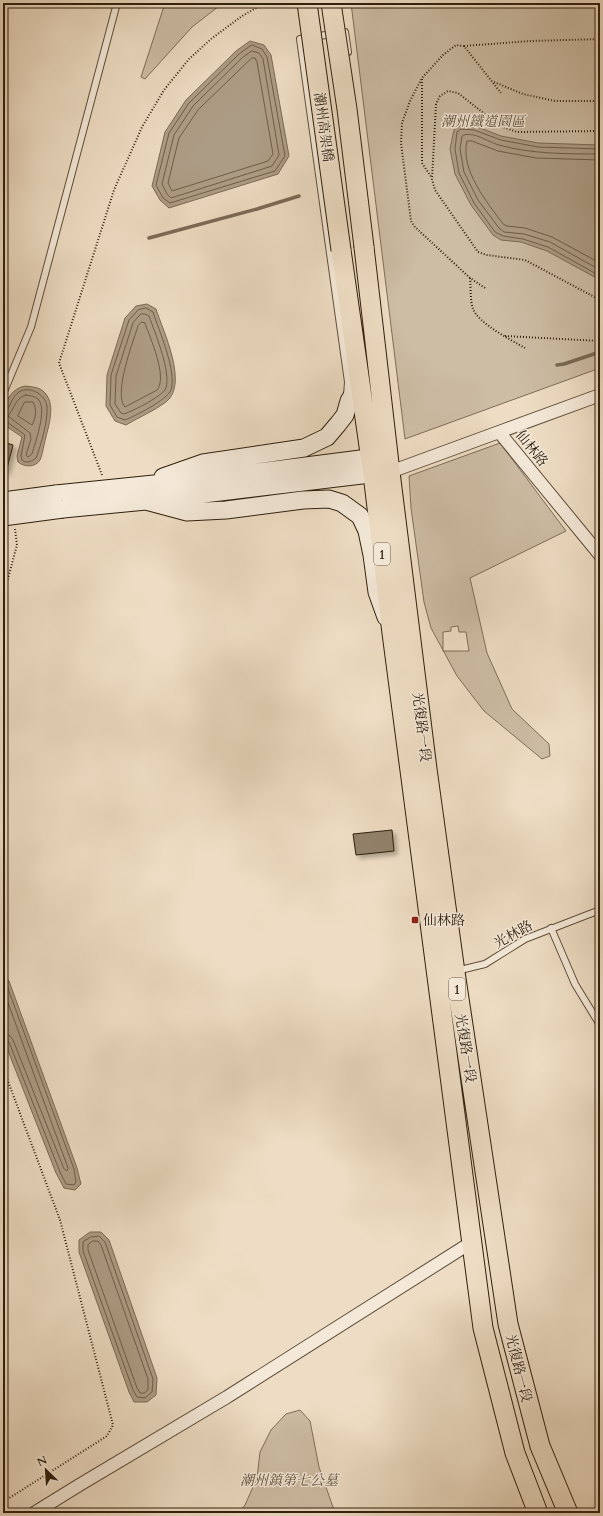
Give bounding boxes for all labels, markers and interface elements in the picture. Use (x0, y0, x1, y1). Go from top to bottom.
street label: 潮州高架橋 (309, 91, 338, 163)
park label: 潮州鐵道園區 (441, 112, 527, 131)
street label: 仙林路 (511, 426, 552, 471)
road number: 1 (374, 543, 390, 565)
street label: 光復路一段 (408, 691, 435, 763)
place label: 仙林路 (423, 911, 465, 930)
marker: 仙林路 (410, 915, 420, 925)
street label: 光林路 (490, 916, 536, 953)
road number: 1 (449, 978, 465, 1000)
street label: 光復路一段 (451, 1012, 480, 1084)
street label: 光復路一段 (501, 1332, 536, 1404)
north arrow (26, 1450, 66, 1490)
text: N (34, 1452, 50, 1470)
park label: 潮州鎮第七公墓 (240, 1471, 340, 1490)

